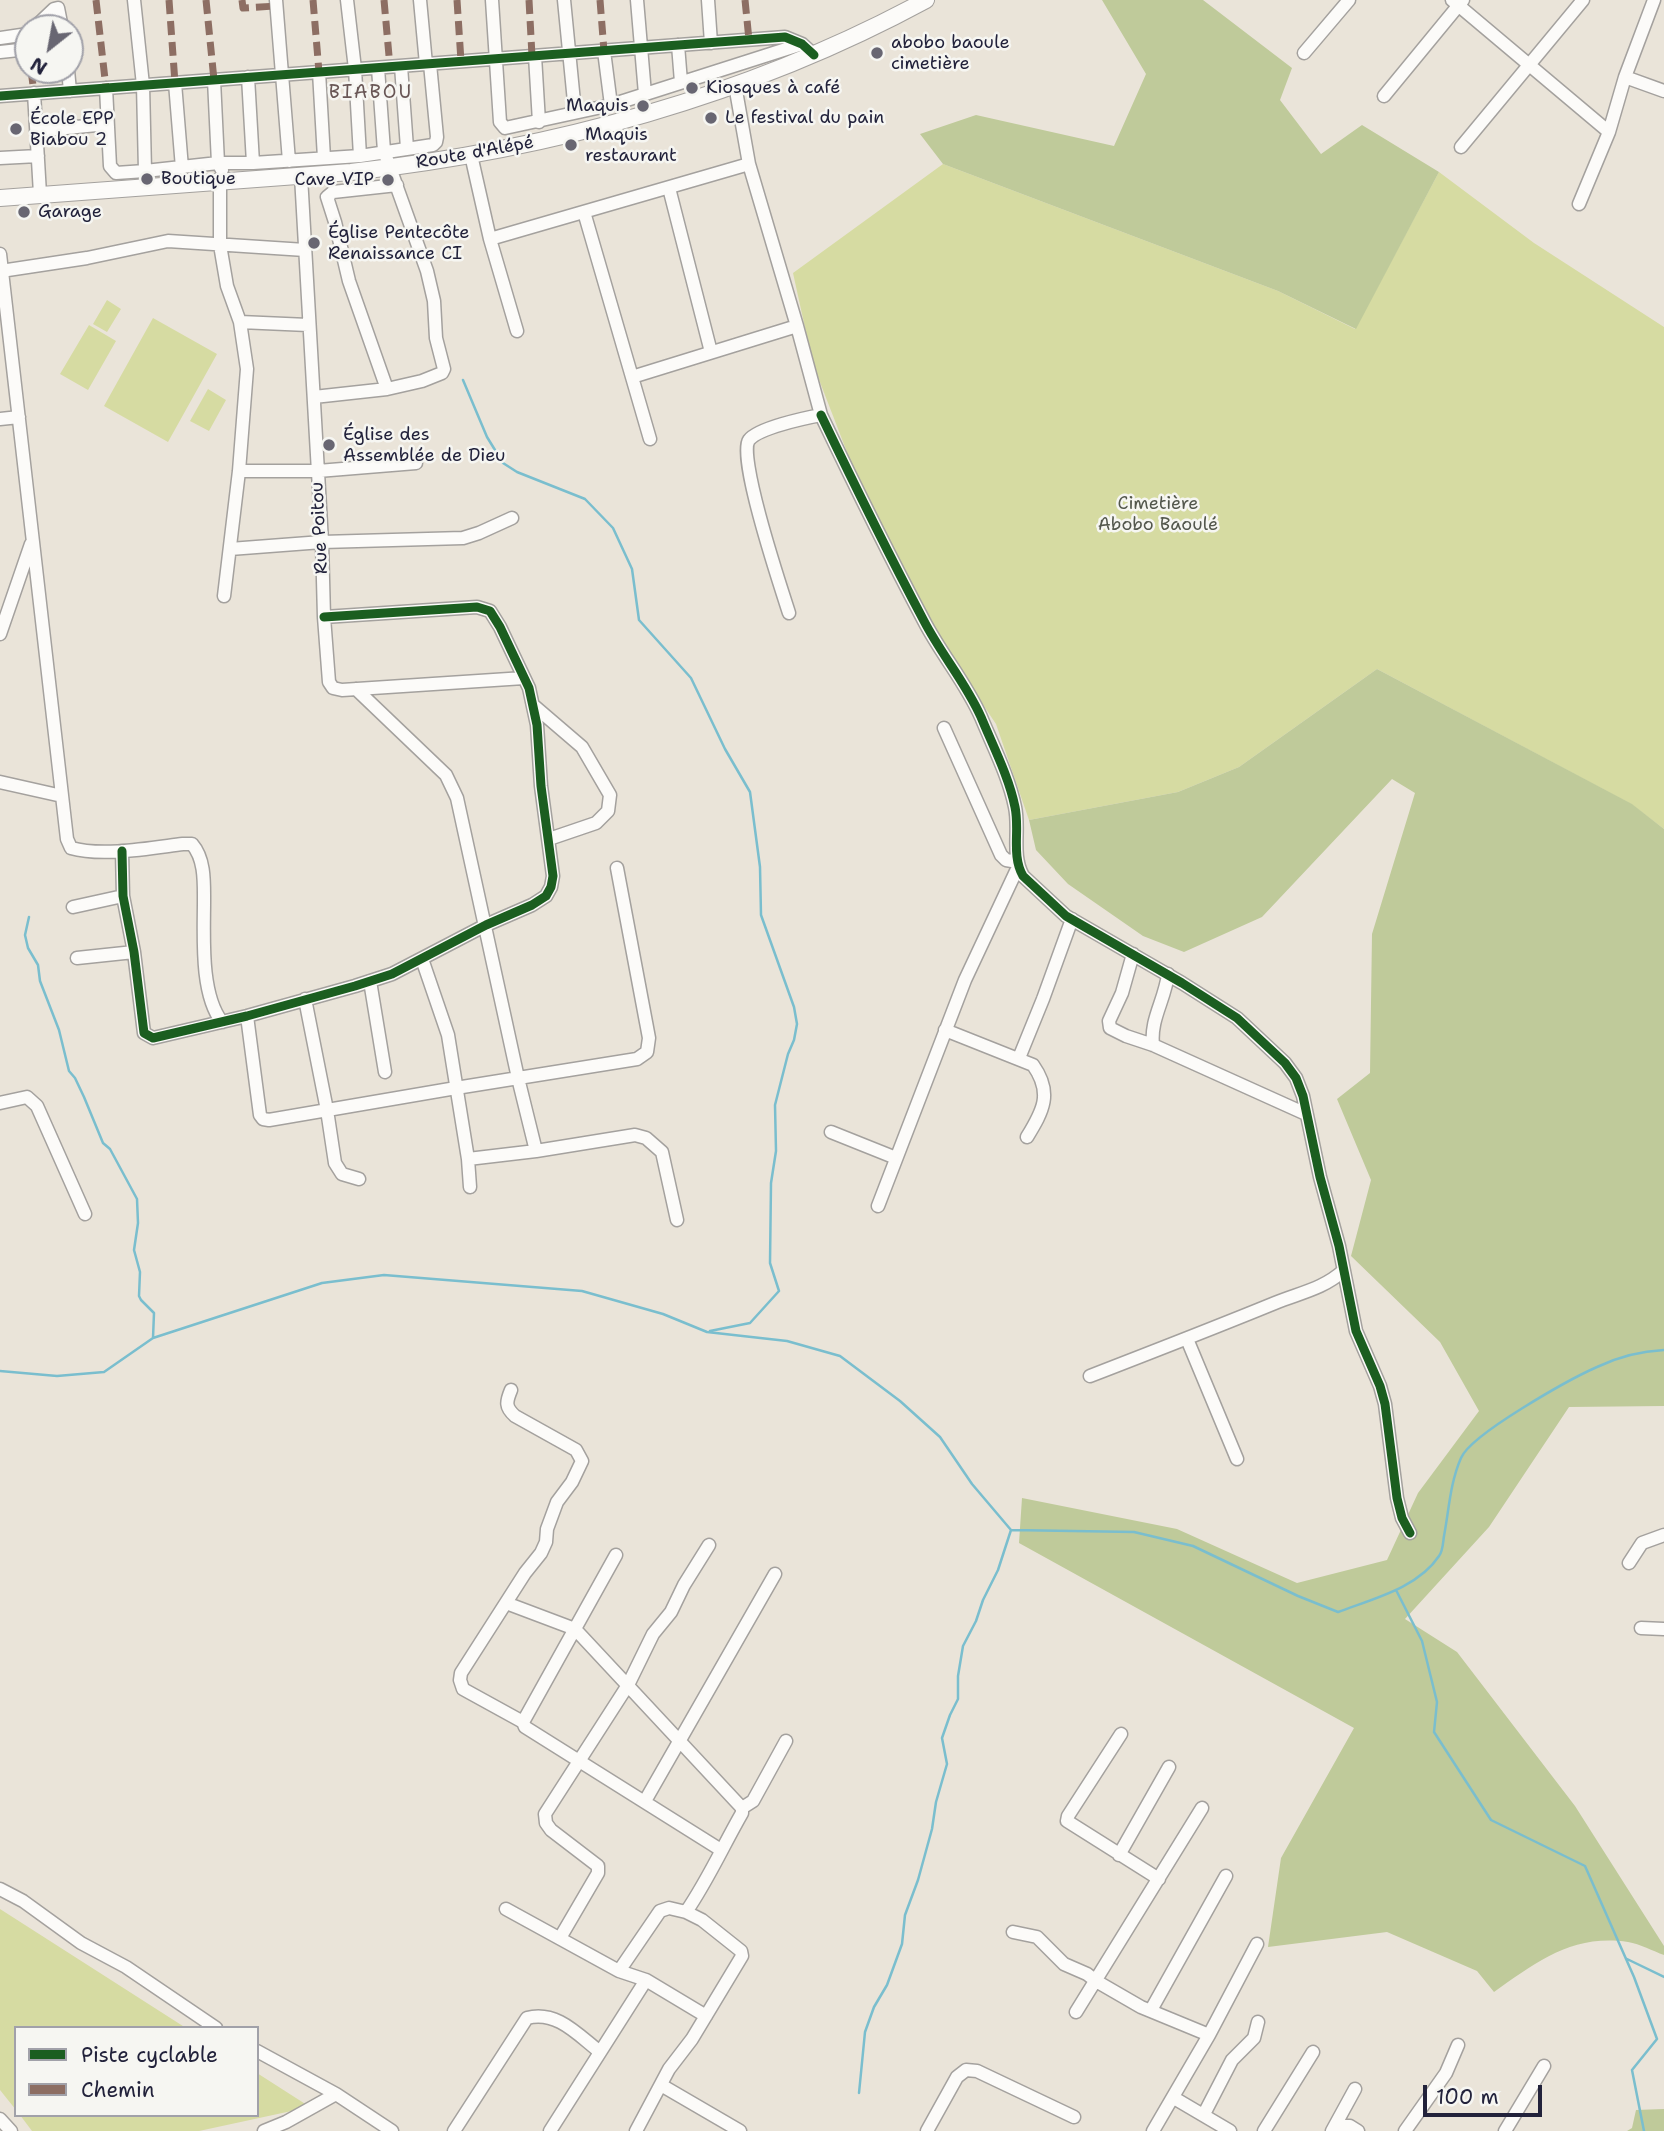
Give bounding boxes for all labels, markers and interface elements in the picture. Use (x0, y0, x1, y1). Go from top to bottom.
north arrow (14, 14, 84, 84)
place label: abobo baoule cimetière (891, 32, 1010, 74)
marker: abobo baoule cimetière (869, 45, 885, 61)
text: N (26, 51, 52, 80)
place label: Kiosques à café (706, 77, 840, 99)
marker: Kiosques à café (684, 80, 700, 96)
district label: BIABOU (330, 82, 412, 104)
place label: Maquis (566, 95, 629, 117)
marker: Maquis (635, 98, 651, 114)
place label: Le festival du pain (725, 107, 884, 129)
place label: École EPP Biabou 2 (30, 108, 114, 150)
marker: Le festival du pain (703, 110, 719, 126)
marker: École EPP Biabou 2 (8, 121, 24, 137)
place label: Maquis restaurant (585, 124, 677, 166)
street label: Route d'Alépé (414, 132, 536, 174)
marker: Maquis restaurant (563, 137, 579, 153)
place label: Boutique (161, 168, 236, 190)
place label: Cave VIP (295, 169, 374, 191)
marker: Boutique (139, 171, 155, 187)
marker: Cave VIP (380, 172, 396, 188)
place label: Garage (38, 201, 102, 223)
marker: Garage (16, 204, 32, 220)
place label: Église Pentecôte Renaissance CI (328, 222, 470, 264)
marker: Église Pentecôte Renaissance CI (306, 235, 322, 251)
place label: Église des Assemblée de Dieu (343, 424, 505, 466)
marker: Église des Assemblée de Dieu (321, 437, 337, 453)
street label: Rue Poitou (307, 481, 333, 575)
park label: Cimetière Abobo Baoulé (1098, 493, 1218, 536)
legend (14, 2026, 259, 2117)
text: Piste cyclable (81, 2041, 218, 2069)
scale bar (1426, 2072, 1545, 2116)
text: Chemin (81, 2076, 155, 2104)
text: 100 m (1436, 2083, 1499, 2111)

